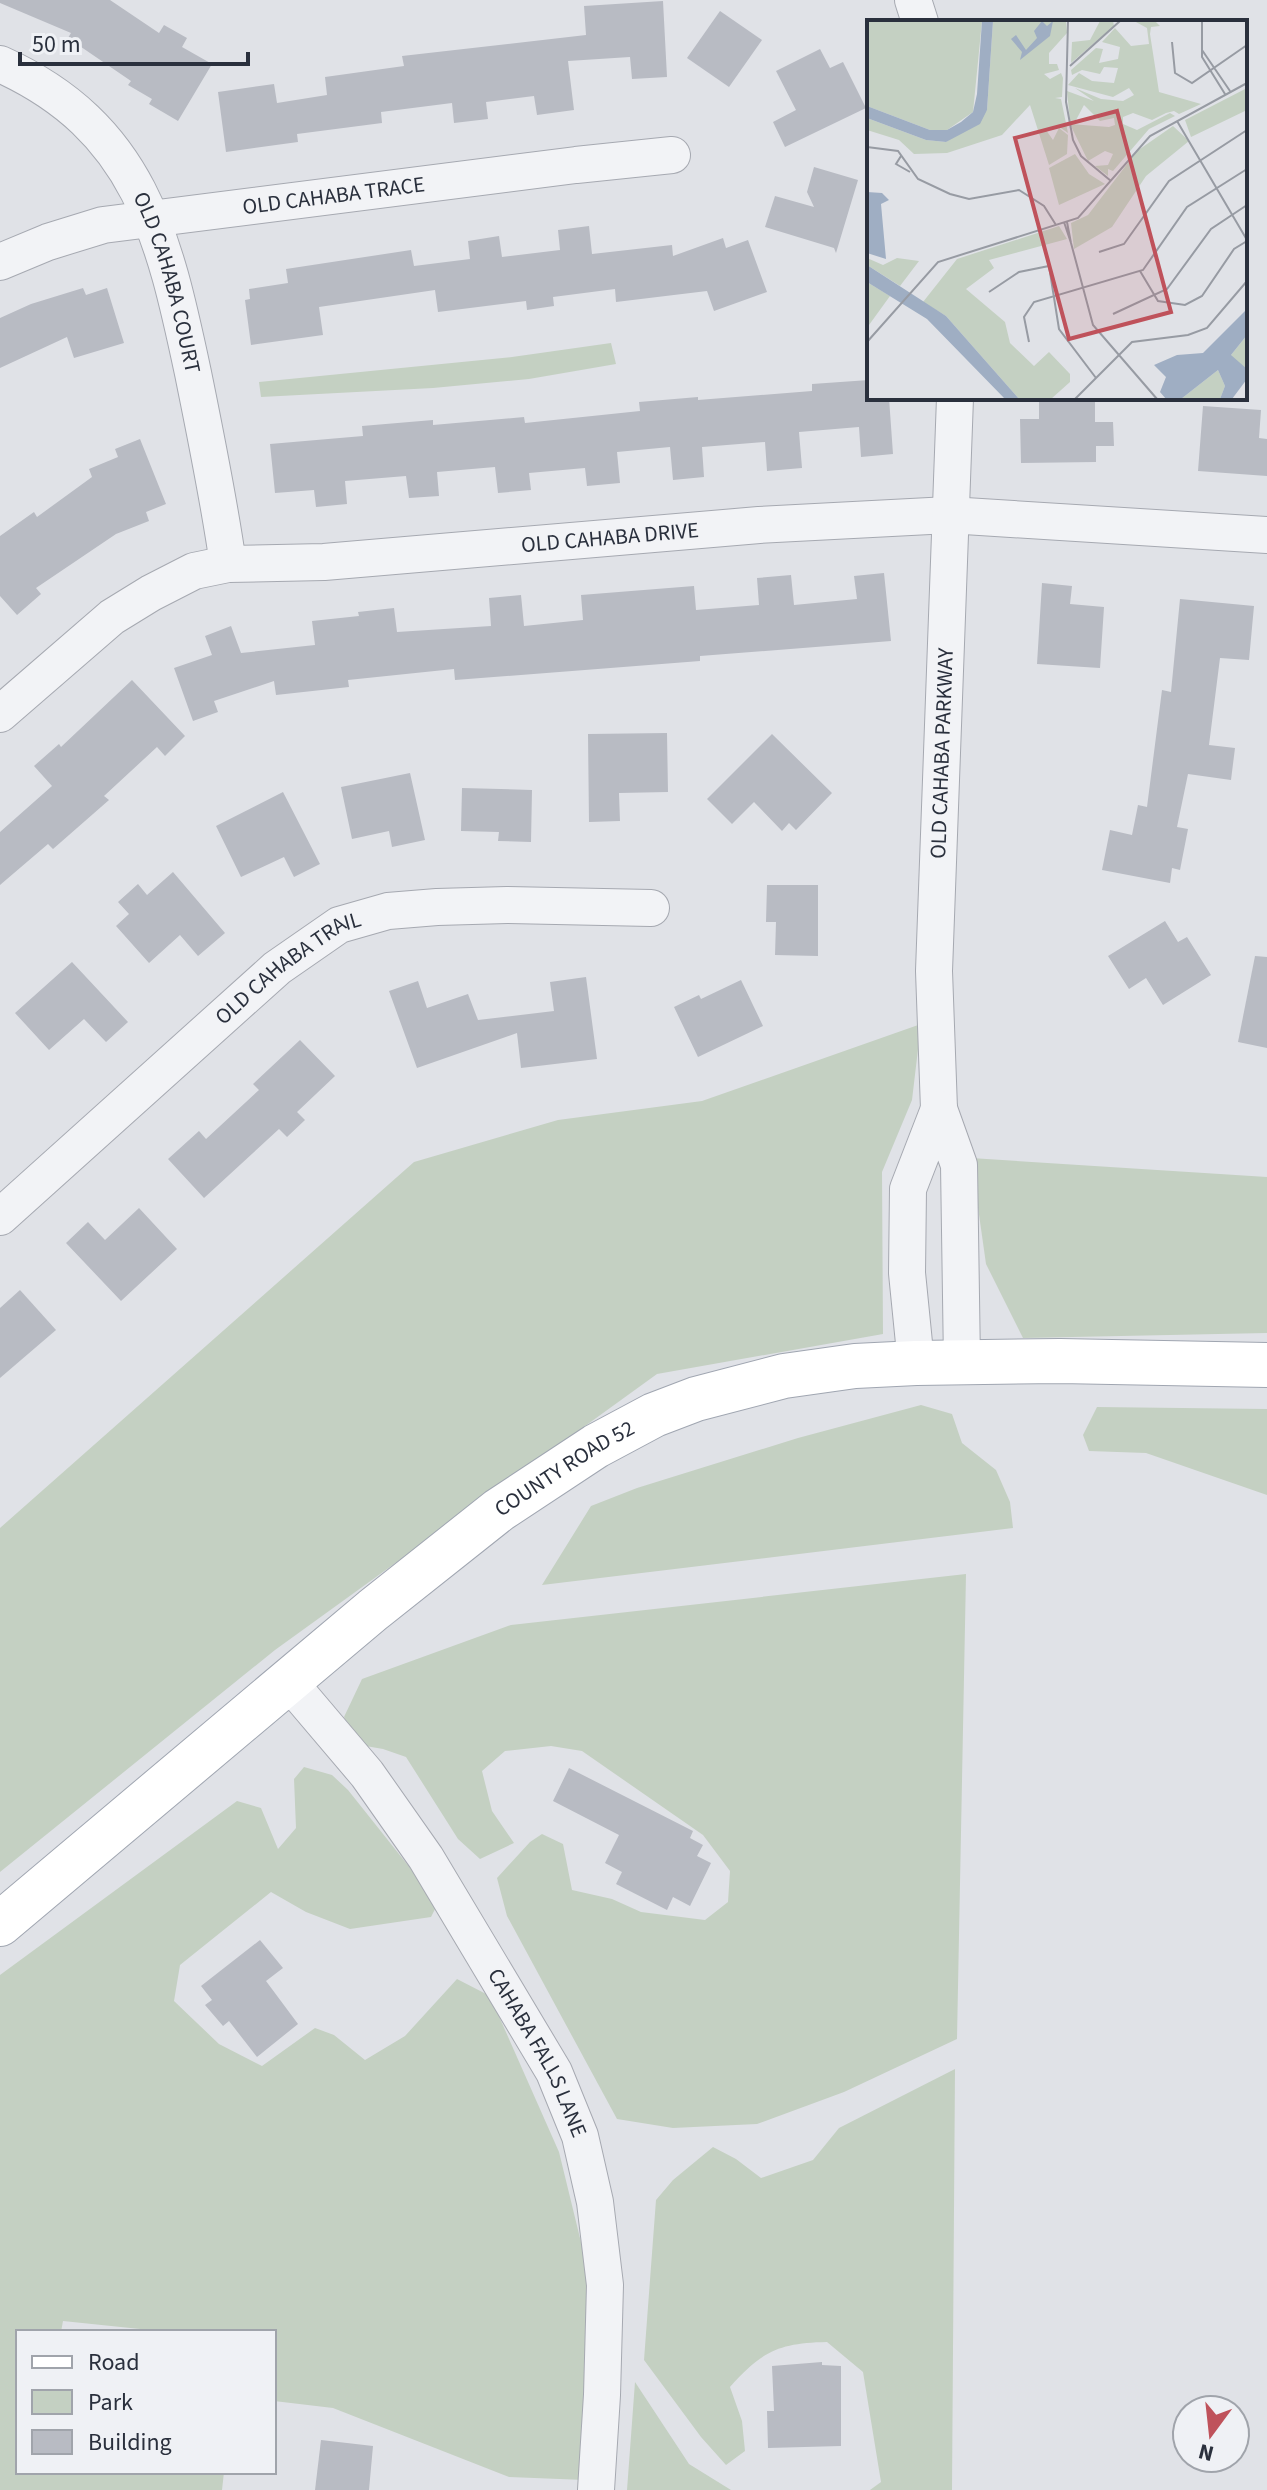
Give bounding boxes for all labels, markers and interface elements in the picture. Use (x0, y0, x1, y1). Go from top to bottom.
scale bar (20, 16, 248, 66)
inset map (867, 20, 1247, 400)
text: 50 m (32, 27, 81, 62)
street label: OLD CAHABA TRACE (241, 168, 427, 223)
street label: OLD CAHABA COURT (125, 186, 209, 376)
street label: OLD CAHABA DRIVE (520, 514, 700, 561)
street label: OLD CAHABA PARKWAY (922, 647, 962, 859)
street label: OLD CAHABA TRAIL (208, 903, 365, 1032)
street label: COUNTY ROAD 52 (488, 1412, 640, 1525)
street label: CAHABA FALLS LANE (479, 1962, 595, 2142)
legend (16, 2330, 276, 2474)
text: Road (88, 2345, 140, 2380)
text: Park (88, 2385, 133, 2420)
north arrow (1171, 2394, 1251, 2474)
text: Building (88, 2425, 172, 2460)
text: N (1195, 2435, 1217, 2470)

